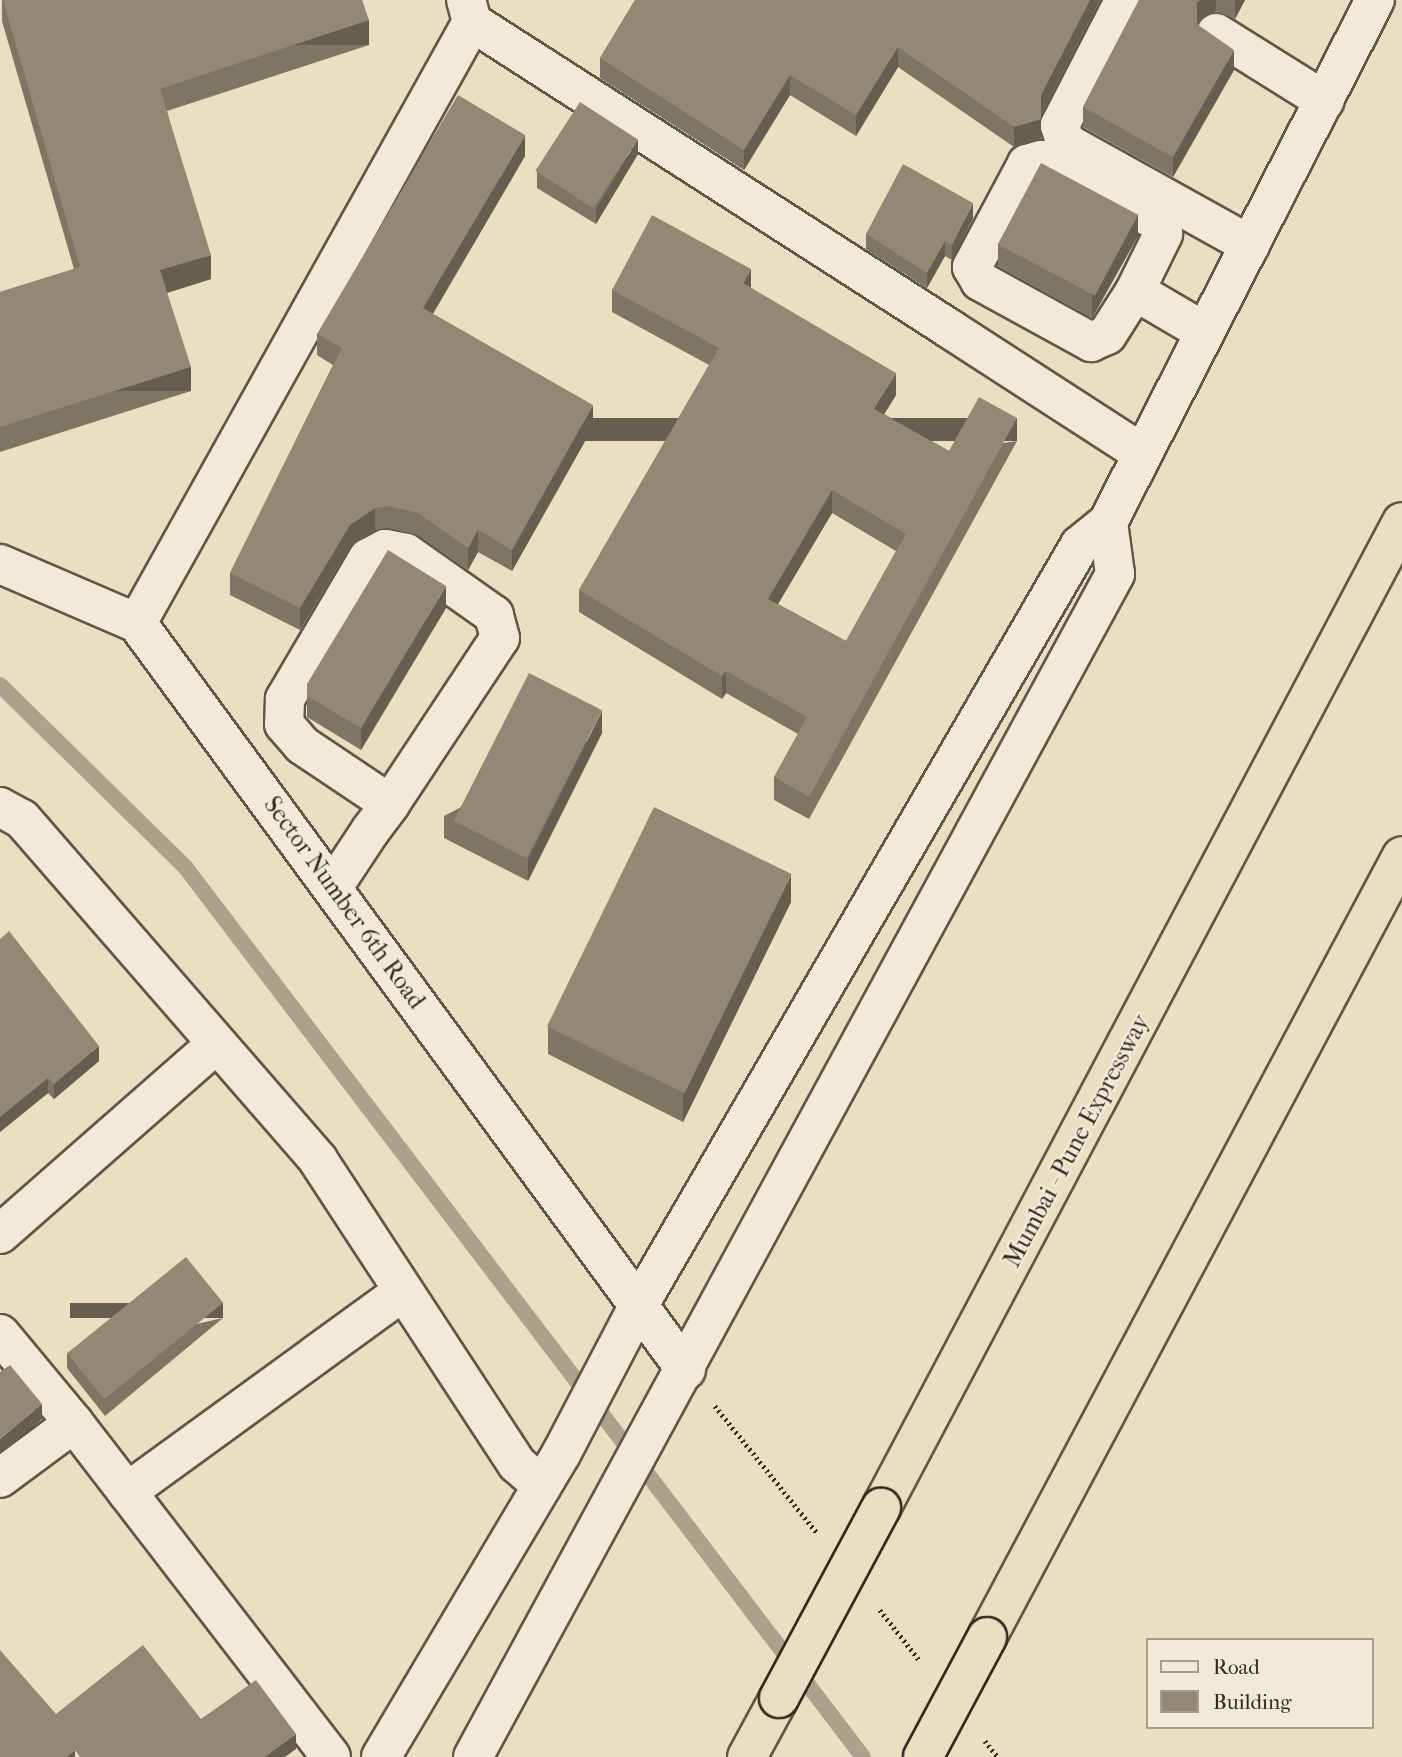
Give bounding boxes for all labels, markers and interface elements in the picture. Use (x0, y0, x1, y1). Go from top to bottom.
street label: Sector Number 6th Road (257, 791, 431, 1015)
street label: Mumbai - Pune Expressway (998, 1010, 1156, 1272)
legend (1146, 1638, 1374, 1729)
text: Road (1213, 1655, 1260, 1679)
text: Building (1213, 1690, 1291, 1714)

